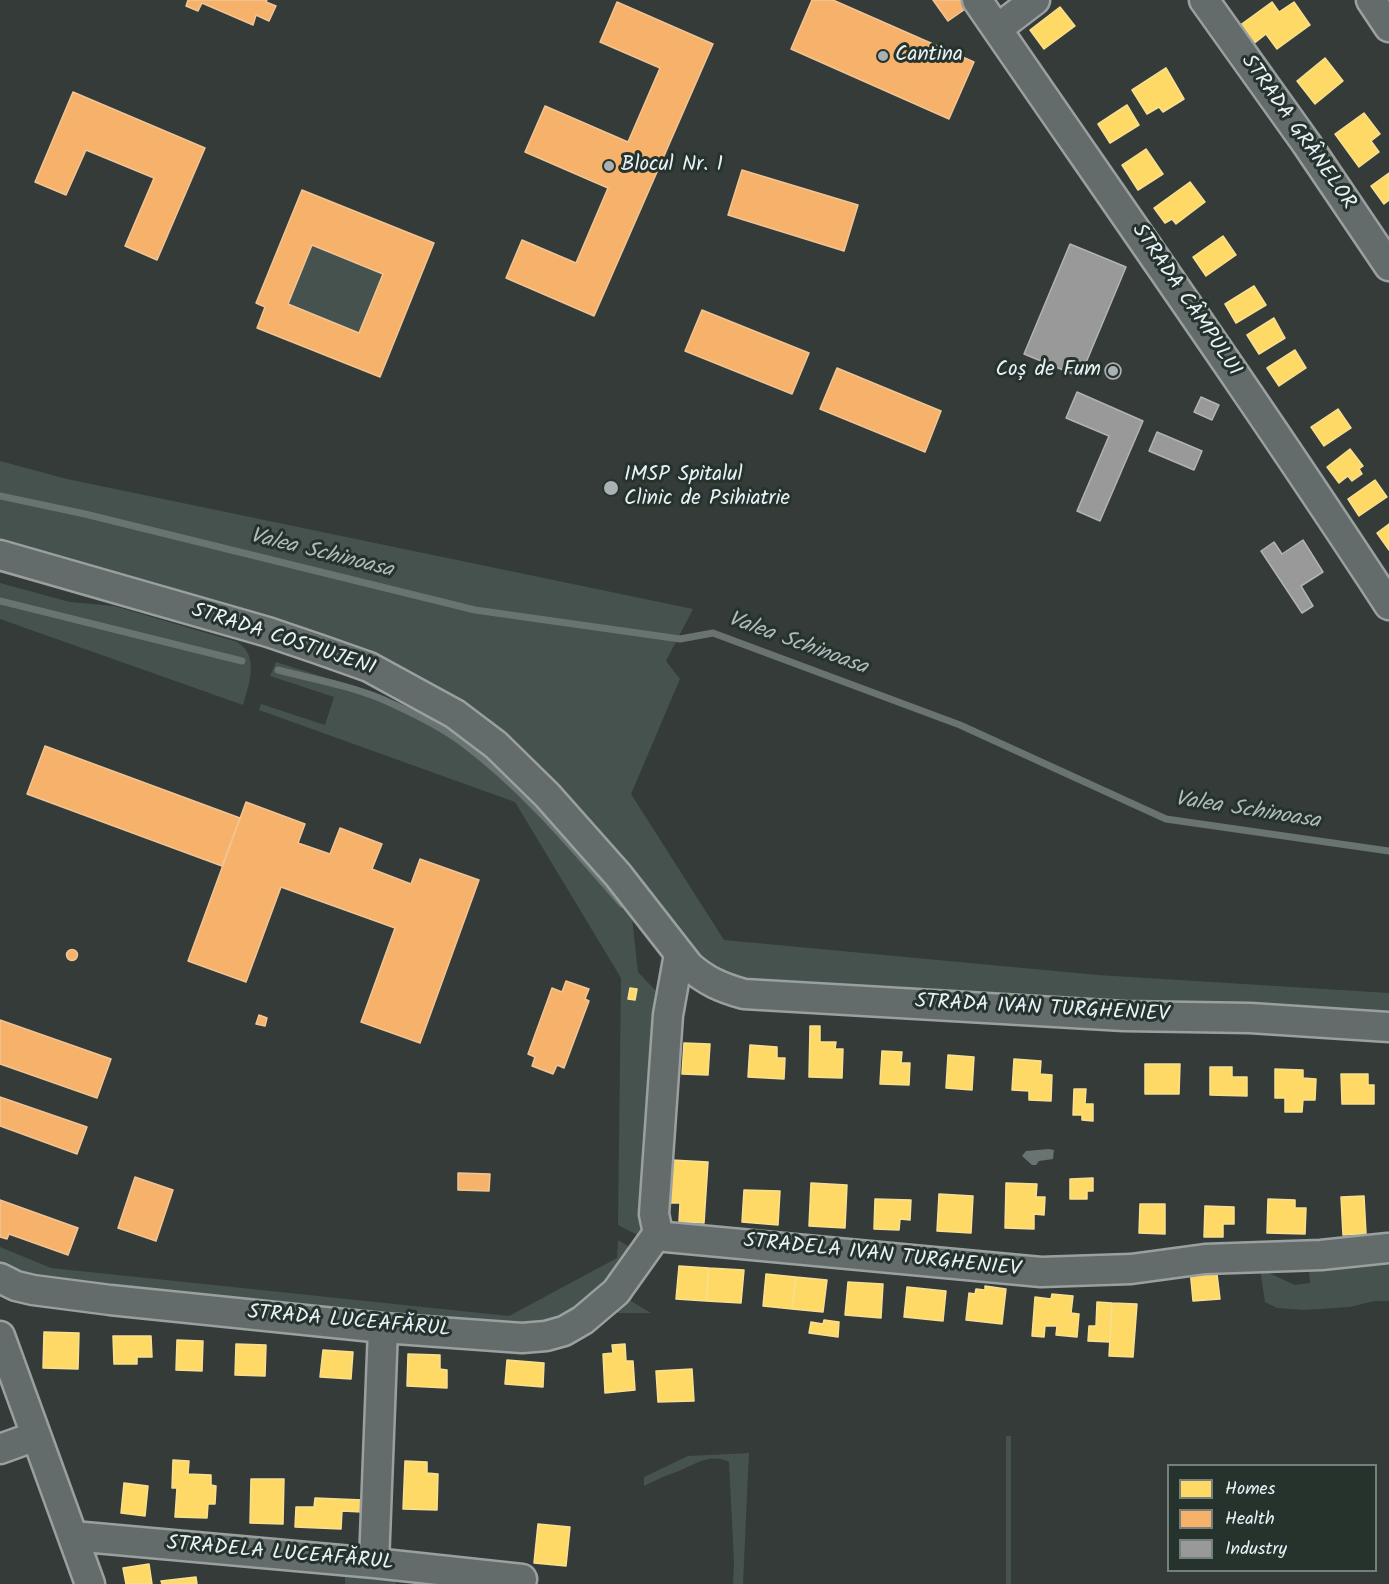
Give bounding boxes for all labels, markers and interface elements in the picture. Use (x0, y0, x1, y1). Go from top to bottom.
place label: Cantina (895, 43, 963, 69)
marker: Cantina (876, 49, 890, 63)
street label: STRADA GRÂNELOR (1234, 51, 1360, 215)
place label: Blocul Nr. 1 (621, 153, 723, 179)
marker: Blocul Nr. 1 (602, 159, 616, 173)
street label: STRADA CÂMPULUI (1125, 220, 1245, 382)
place label: Coș de Fum (995, 358, 1101, 384)
marker: Coș de Fum (1106, 364, 1120, 378)
place label: IMSP Spitalul Clinic de Psihiatrie (624, 463, 790, 513)
marker: IMSP Spitalul Clinic de Psihiatrie (602, 479, 620, 497)
water label: Valea Schinoasa (247, 524, 395, 586)
street label: STRADA COSTIUJENI (188, 599, 378, 683)
water label: Valea Schinoasa (724, 608, 870, 682)
water label: Valea Schinoasa (1173, 787, 1321, 837)
street label: STRADA IVAN TURGHENIEV (914, 991, 1170, 1029)
street label: STRADELA IVAN TURGHENIEV (742, 1230, 1022, 1284)
street label: STRADA LUCEAFĂRUL (246, 1302, 452, 1344)
legend (1167, 1464, 1377, 1572)
text: Homes (1225, 1475, 1275, 1504)
text: Health (1225, 1505, 1275, 1534)
street label: STRADELA LUCEAFĂRUL (166, 1533, 394, 1577)
text: Industry (1225, 1535, 1287, 1564)

